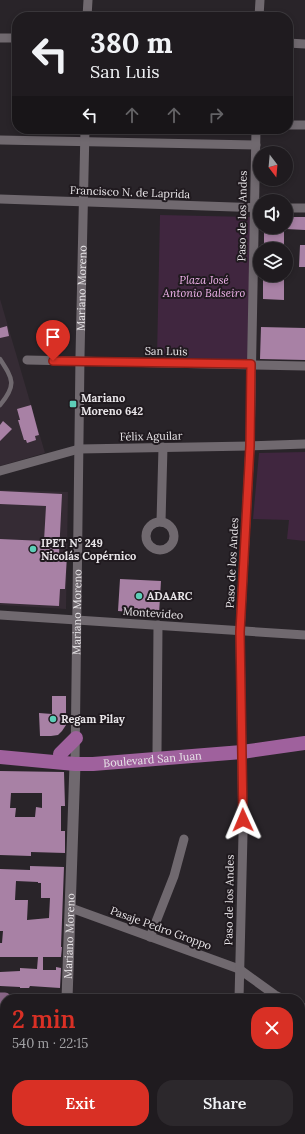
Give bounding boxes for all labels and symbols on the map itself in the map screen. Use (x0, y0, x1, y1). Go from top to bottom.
north arrow (253, 146, 293, 186)
street label: Paso de los Andes (234, 171, 250, 261)
street label: Francisco N. de Laprida (70, 183, 191, 201)
street label: Mariano Moreno (74, 245, 89, 331)
park label: Plaza José Antonio Balseiro (162, 273, 245, 300)
pin (36, 320, 70, 361)
street label: San Luis (145, 344, 187, 358)
place label: Mariano Moreno 642 (81, 391, 143, 418)
marker: Mariano Moreno 642 (68, 399, 78, 409)
street label: Félix Aguilar (120, 428, 183, 444)
street label: Paso de los Andes (223, 517, 241, 609)
place label: IPET N° 249 Nicolás Copérnico (41, 536, 136, 563)
marker: IPET N° 249 Nicolás Copérnico (28, 544, 38, 554)
street label: Mariano Moreno (69, 569, 84, 655)
place label: ADAARC (147, 589, 193, 603)
marker: ADAARC (134, 591, 144, 601)
street label: Montevideo (122, 604, 184, 622)
place label: Regam Pilay (61, 712, 126, 726)
marker: Regam Pilay (48, 714, 58, 724)
street label: Boulevard San Juan (103, 748, 203, 770)
position arrow (222, 799, 264, 841)
street label: Paso de los Andes (221, 855, 237, 945)
street label: Mariano Moreno (61, 893, 78, 979)
street label: Pasaje Pedro Groppo (108, 903, 214, 953)

